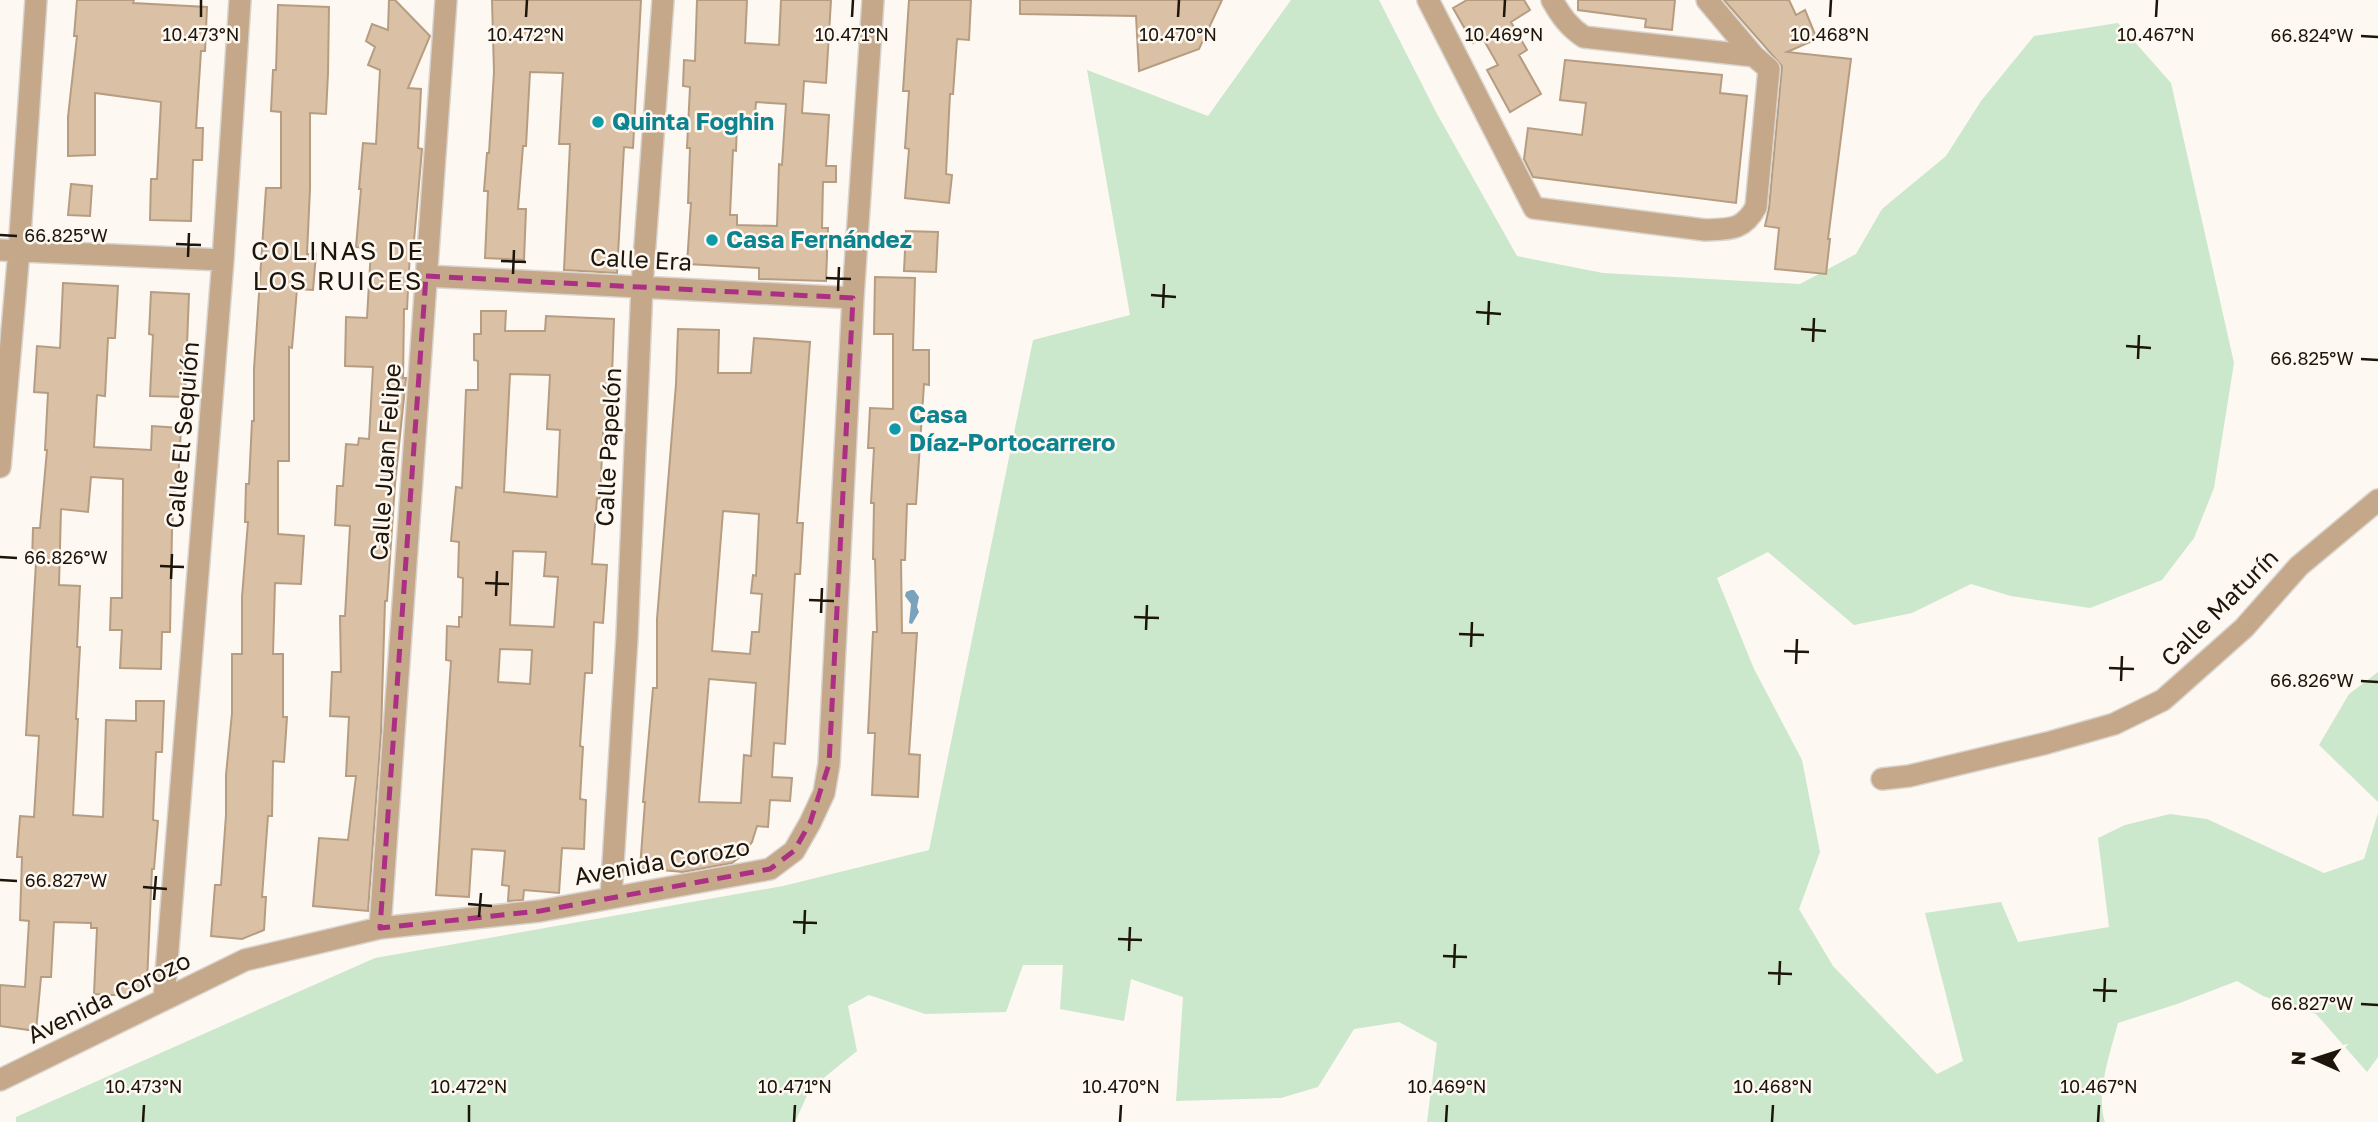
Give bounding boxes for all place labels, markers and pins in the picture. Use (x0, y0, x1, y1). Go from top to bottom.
place label: Quinta Foghin (612, 106, 774, 135)
marker: Quinta Foghin (590, 114, 606, 130)
place label: Casa Fernández (726, 224, 912, 253)
marker: Casa Fernández (704, 232, 720, 248)
place label: Casa Díaz-Portocarrero (909, 399, 1115, 456)
marker: Casa Díaz-Portocarrero (887, 421, 903, 437)

